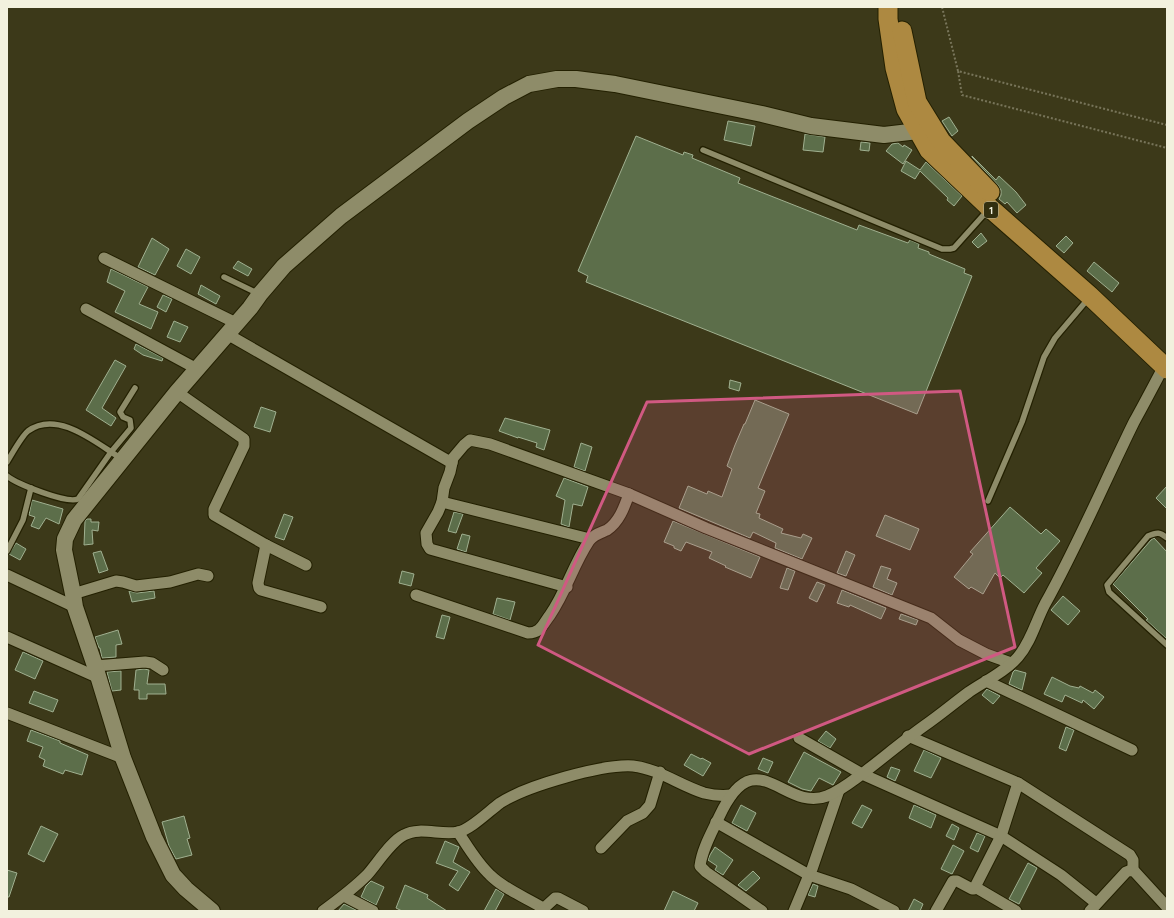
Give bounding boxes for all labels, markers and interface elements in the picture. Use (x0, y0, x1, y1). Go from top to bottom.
road number: 1 (984, 202, 998, 218)

